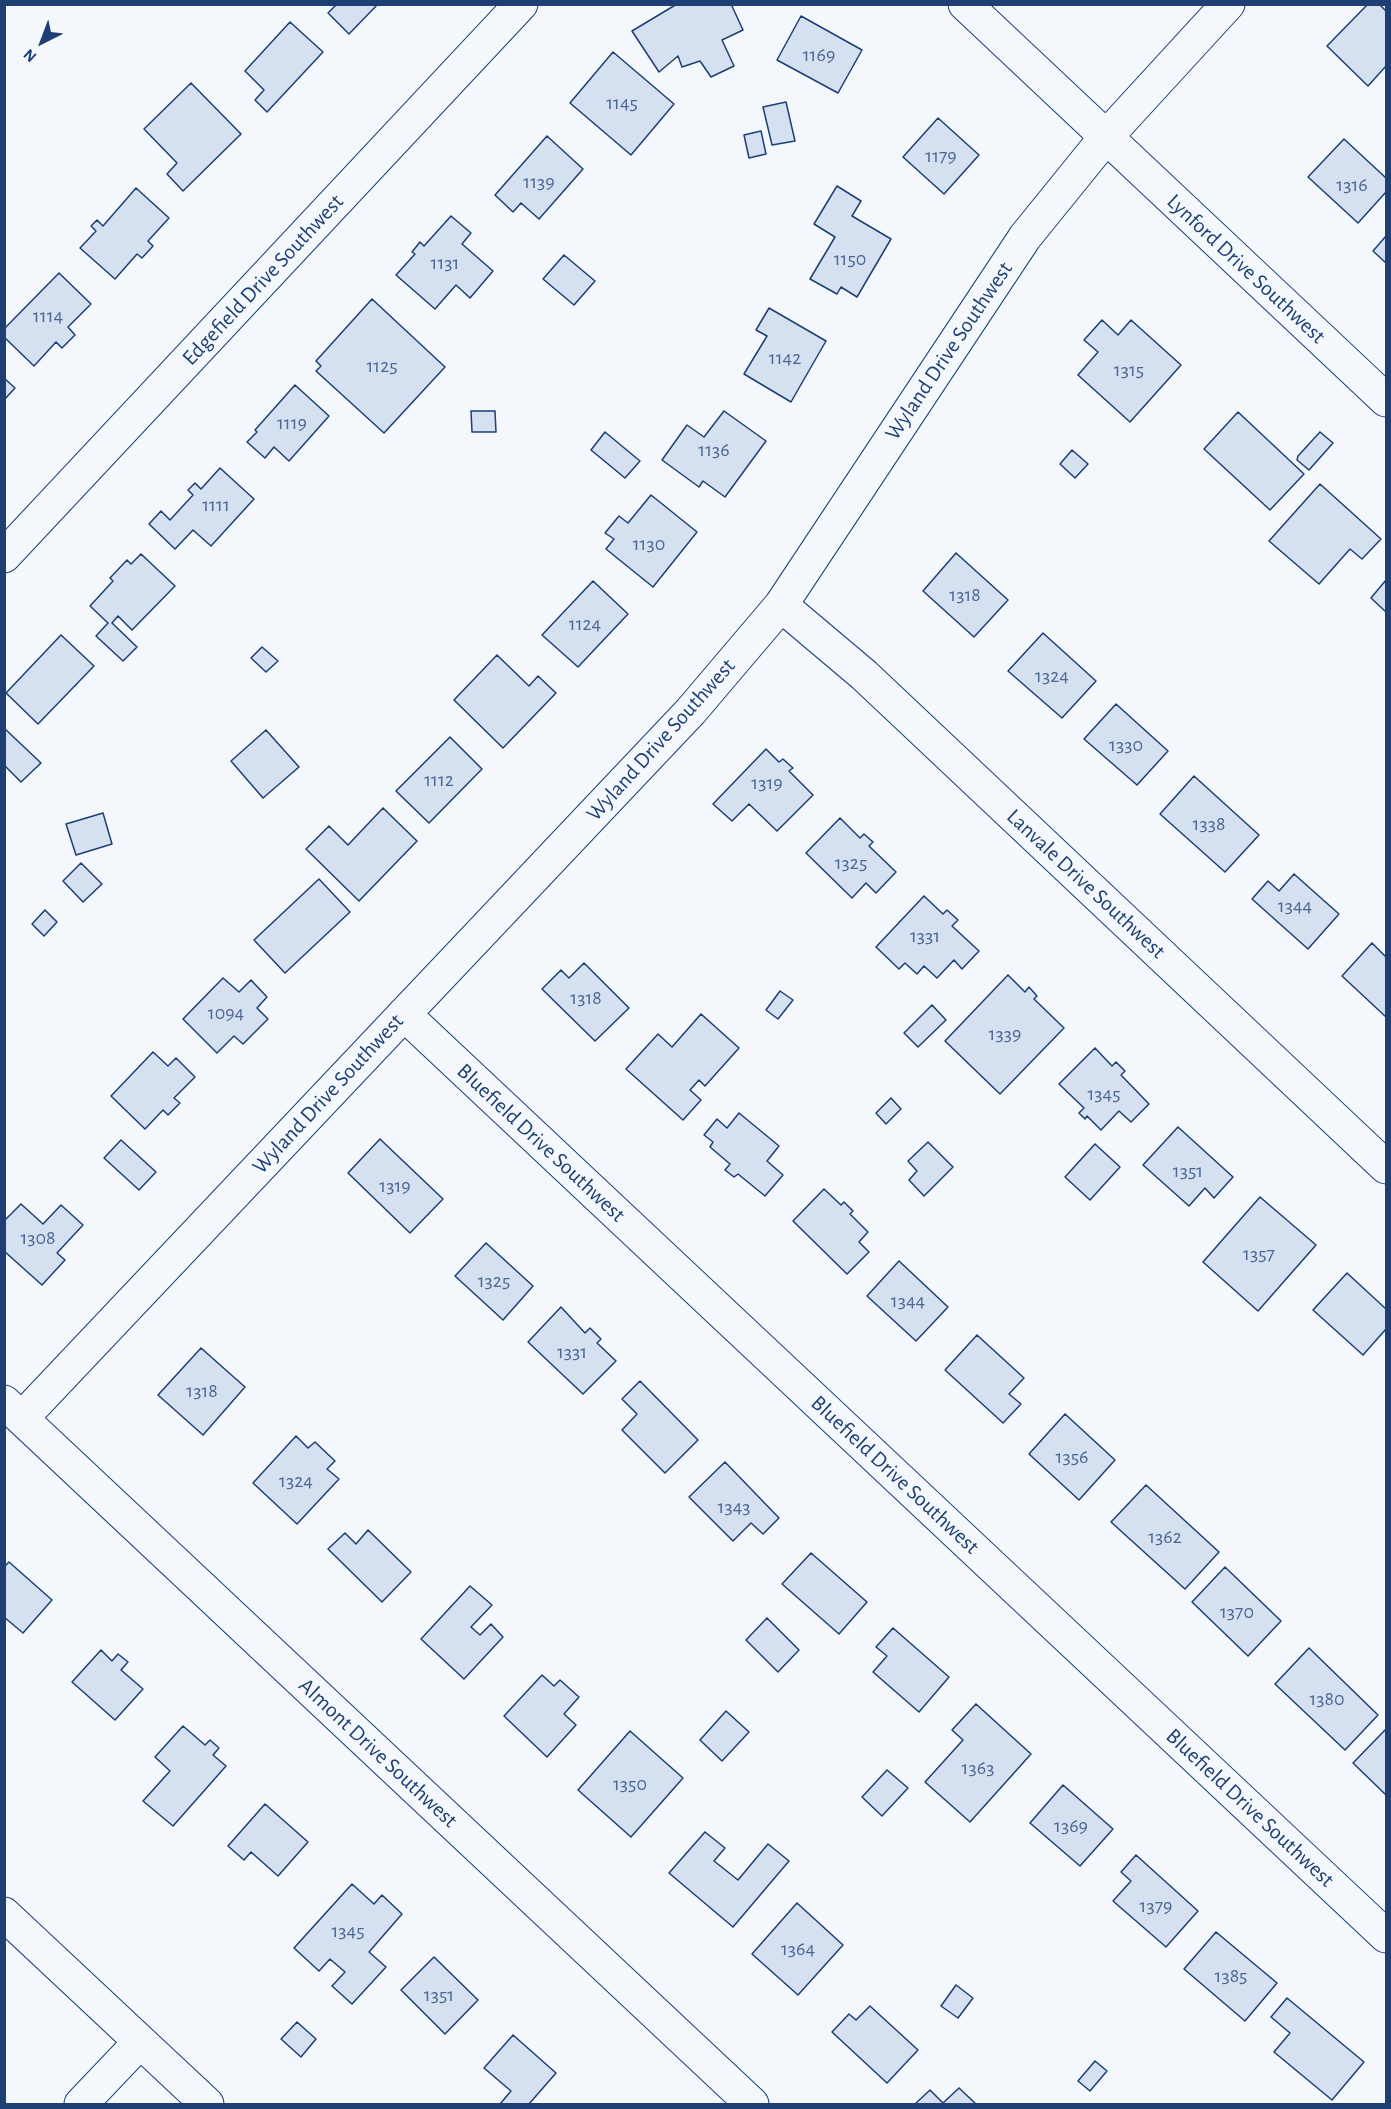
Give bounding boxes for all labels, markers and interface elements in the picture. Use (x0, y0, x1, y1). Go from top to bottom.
north arrow (12, 12, 72, 72)
house number: 1169 (803, 43, 835, 67)
text: N (20, 46, 39, 65)
house number: 1145 (606, 91, 638, 115)
house number: 1179 (925, 144, 957, 168)
house number: 1139 (523, 170, 555, 194)
house number: 1316 (1336, 173, 1368, 197)
street label: Edgefield Drive Southwest (177, 189, 349, 371)
street label: Lynford Drive Southwest (1161, 189, 1331, 349)
house number: 1150 (834, 247, 866, 271)
house number: 1131 (431, 251, 459, 275)
street label: Wyland Drive Southwest (879, 257, 1019, 445)
house number: 1114 (33, 304, 63, 328)
house number: 1142 (769, 346, 801, 370)
house number: 1125 (366, 354, 398, 378)
house number: 1315 (1114, 358, 1144, 382)
house number: 1119 (277, 411, 307, 435)
house number: 1136 (698, 438, 730, 462)
house number: 1111 (202, 493, 230, 517)
house number: 1130 (633, 532, 665, 556)
house number: 1318 (949, 583, 981, 607)
house number: 1124 (569, 612, 601, 636)
street label: Wyland Drive Southwest (581, 653, 741, 827)
house number: 1324 (1035, 664, 1069, 688)
house number: 1330 (1109, 733, 1143, 757)
house number: 1112 (424, 768, 454, 792)
house number: 1319 (751, 771, 783, 795)
street label: Lanvale Drive Southwest (1001, 804, 1171, 964)
house number: 1338 (1193, 812, 1225, 836)
house number: 1325 (835, 851, 867, 875)
house number: 1344 (1278, 894, 1312, 918)
house number: 1331 (910, 924, 940, 948)
house number: 1318 (570, 986, 602, 1010)
house number: 1094 (208, 1001, 244, 1025)
street label: Wyland Drive Southwest (247, 1008, 409, 1180)
house number: 1339 (989, 1022, 1021, 1046)
street label: Bluefield Drive Southwest (451, 1058, 631, 1228)
house number: 1345 (1087, 1082, 1121, 1106)
house number: 1351 (1173, 1159, 1203, 1183)
house number: 1319 (379, 1174, 411, 1198)
house number: 1308 (20, 1226, 56, 1250)
house number: 1357 (1243, 1242, 1275, 1266)
house number: 1325 (478, 1269, 510, 1293)
house number: 1344 (891, 1289, 925, 1313)
house number: 1331 (557, 1340, 587, 1364)
house number: 1318 (186, 1379, 218, 1403)
street label: Bluefield Drive Southwest (805, 1390, 985, 1560)
house number: 1356 (1056, 1445, 1088, 1469)
house number: 1324 (279, 1469, 313, 1493)
house number: 1343 (718, 1495, 750, 1519)
house number: 1362 (1148, 1525, 1182, 1549)
house number: 1370 (1220, 1600, 1254, 1624)
street label: Almont Drive Southwest (293, 1673, 463, 1833)
house number: 1380 (1309, 1687, 1345, 1711)
street label: Bluefield Drive Southwest (1160, 1723, 1340, 1893)
house number: 1363 (962, 1756, 994, 1780)
house number: 1350 (613, 1772, 647, 1796)
house number: 1369 (1054, 1814, 1088, 1838)
house number: 1379 (1140, 1894, 1172, 1918)
house number: 1345 (331, 1919, 365, 1943)
house number: 1364 (781, 1937, 815, 1961)
house number: 1385 (1215, 1964, 1247, 1988)
house number: 1351 (424, 1983, 454, 2007)

